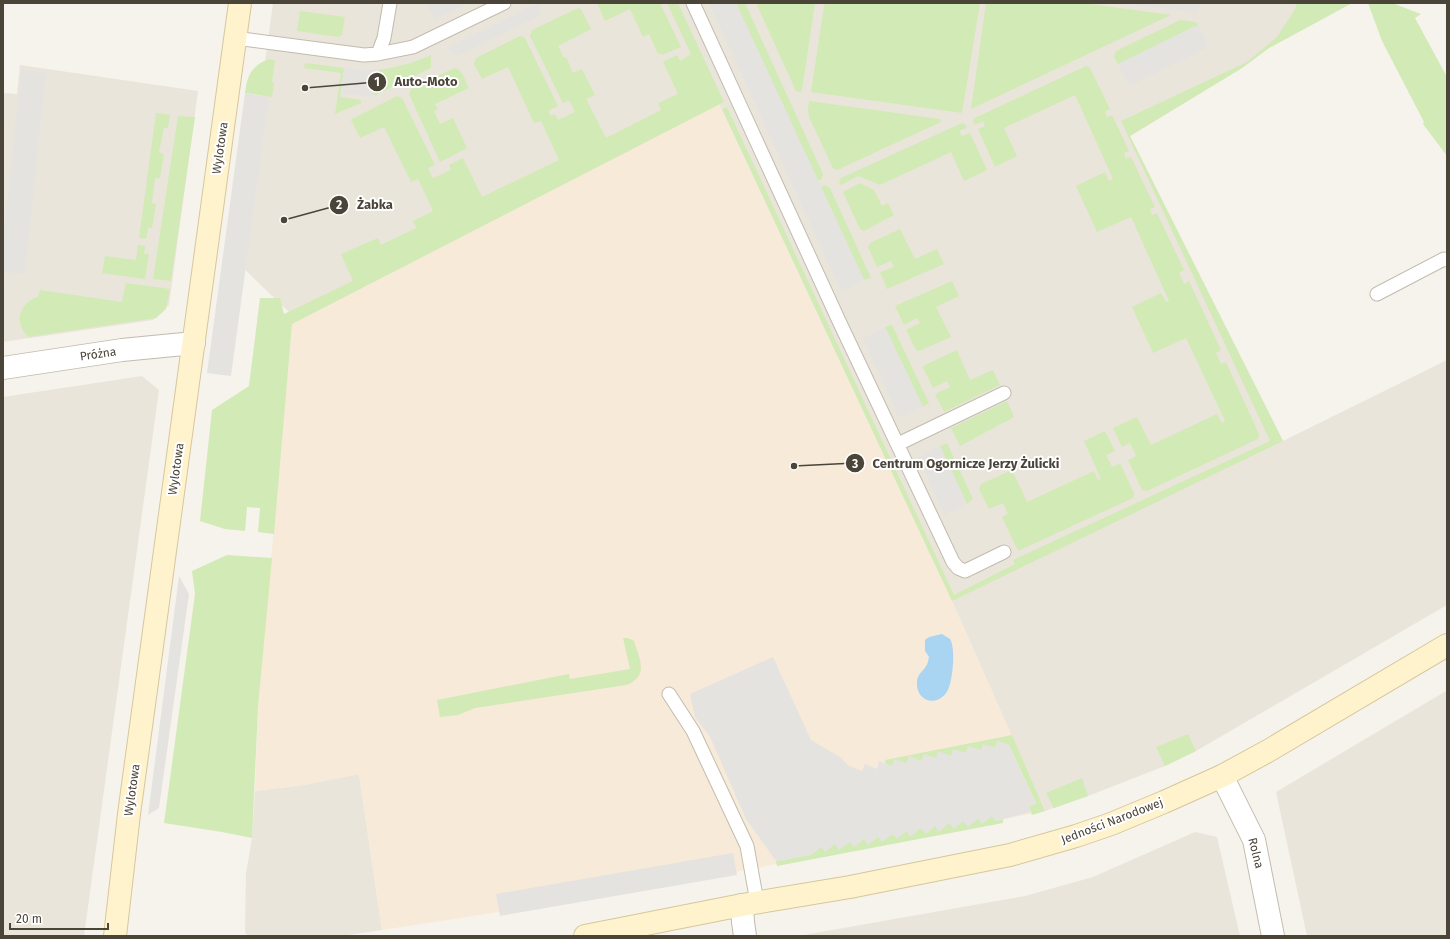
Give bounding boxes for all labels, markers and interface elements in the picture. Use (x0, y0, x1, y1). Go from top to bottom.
callout: Auto-Moto (367, 69, 466, 94)
text: Auto-Moto (394, 74, 458, 89)
text: 1 (374, 75, 380, 89)
street label: Wylotowa (209, 121, 231, 175)
callout: Żabka (329, 192, 401, 217)
text: Żabka (357, 197, 393, 212)
text: 2 (336, 198, 342, 212)
street label: Próżna (79, 345, 117, 363)
street label: Wylotowa (165, 442, 187, 496)
callout: Centrum Ogornicze Jerzy Żulicki (845, 451, 1068, 476)
text: Centrum Ogornicze Jerzy Żulicki (873, 456, 1060, 471)
text: 3 (851, 457, 858, 471)
street label: Wylotowa (121, 763, 143, 817)
street label: Jedności Narodowej (1059, 795, 1165, 847)
street label: Rolna (1245, 836, 1267, 870)
scale bar (10, 905, 108, 931)
text: 20 m (16, 912, 42, 926)

